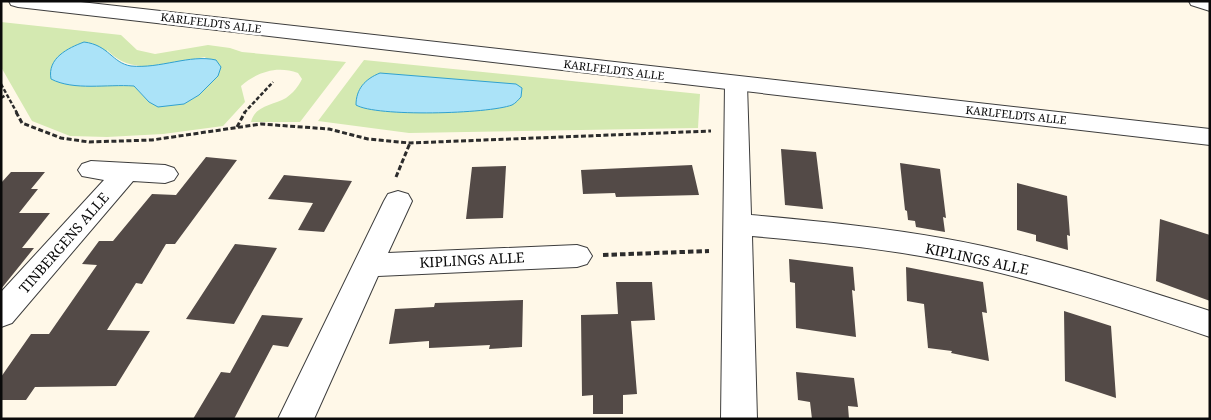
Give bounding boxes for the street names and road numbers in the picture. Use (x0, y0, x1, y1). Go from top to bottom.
street label: KARLFELDTS ALLE (160, 9, 262, 36)
street label: KARLFELDTS ALLE (563, 56, 665, 83)
street label: KARLFELDTS ALLE (965, 102, 1067, 127)
street label: TINBERGENS ALLE (15, 188, 113, 297)
street label: KIPLINGS ALLE (924, 238, 1031, 279)
street label: KIPLINGS ALLE (419, 247, 525, 272)

